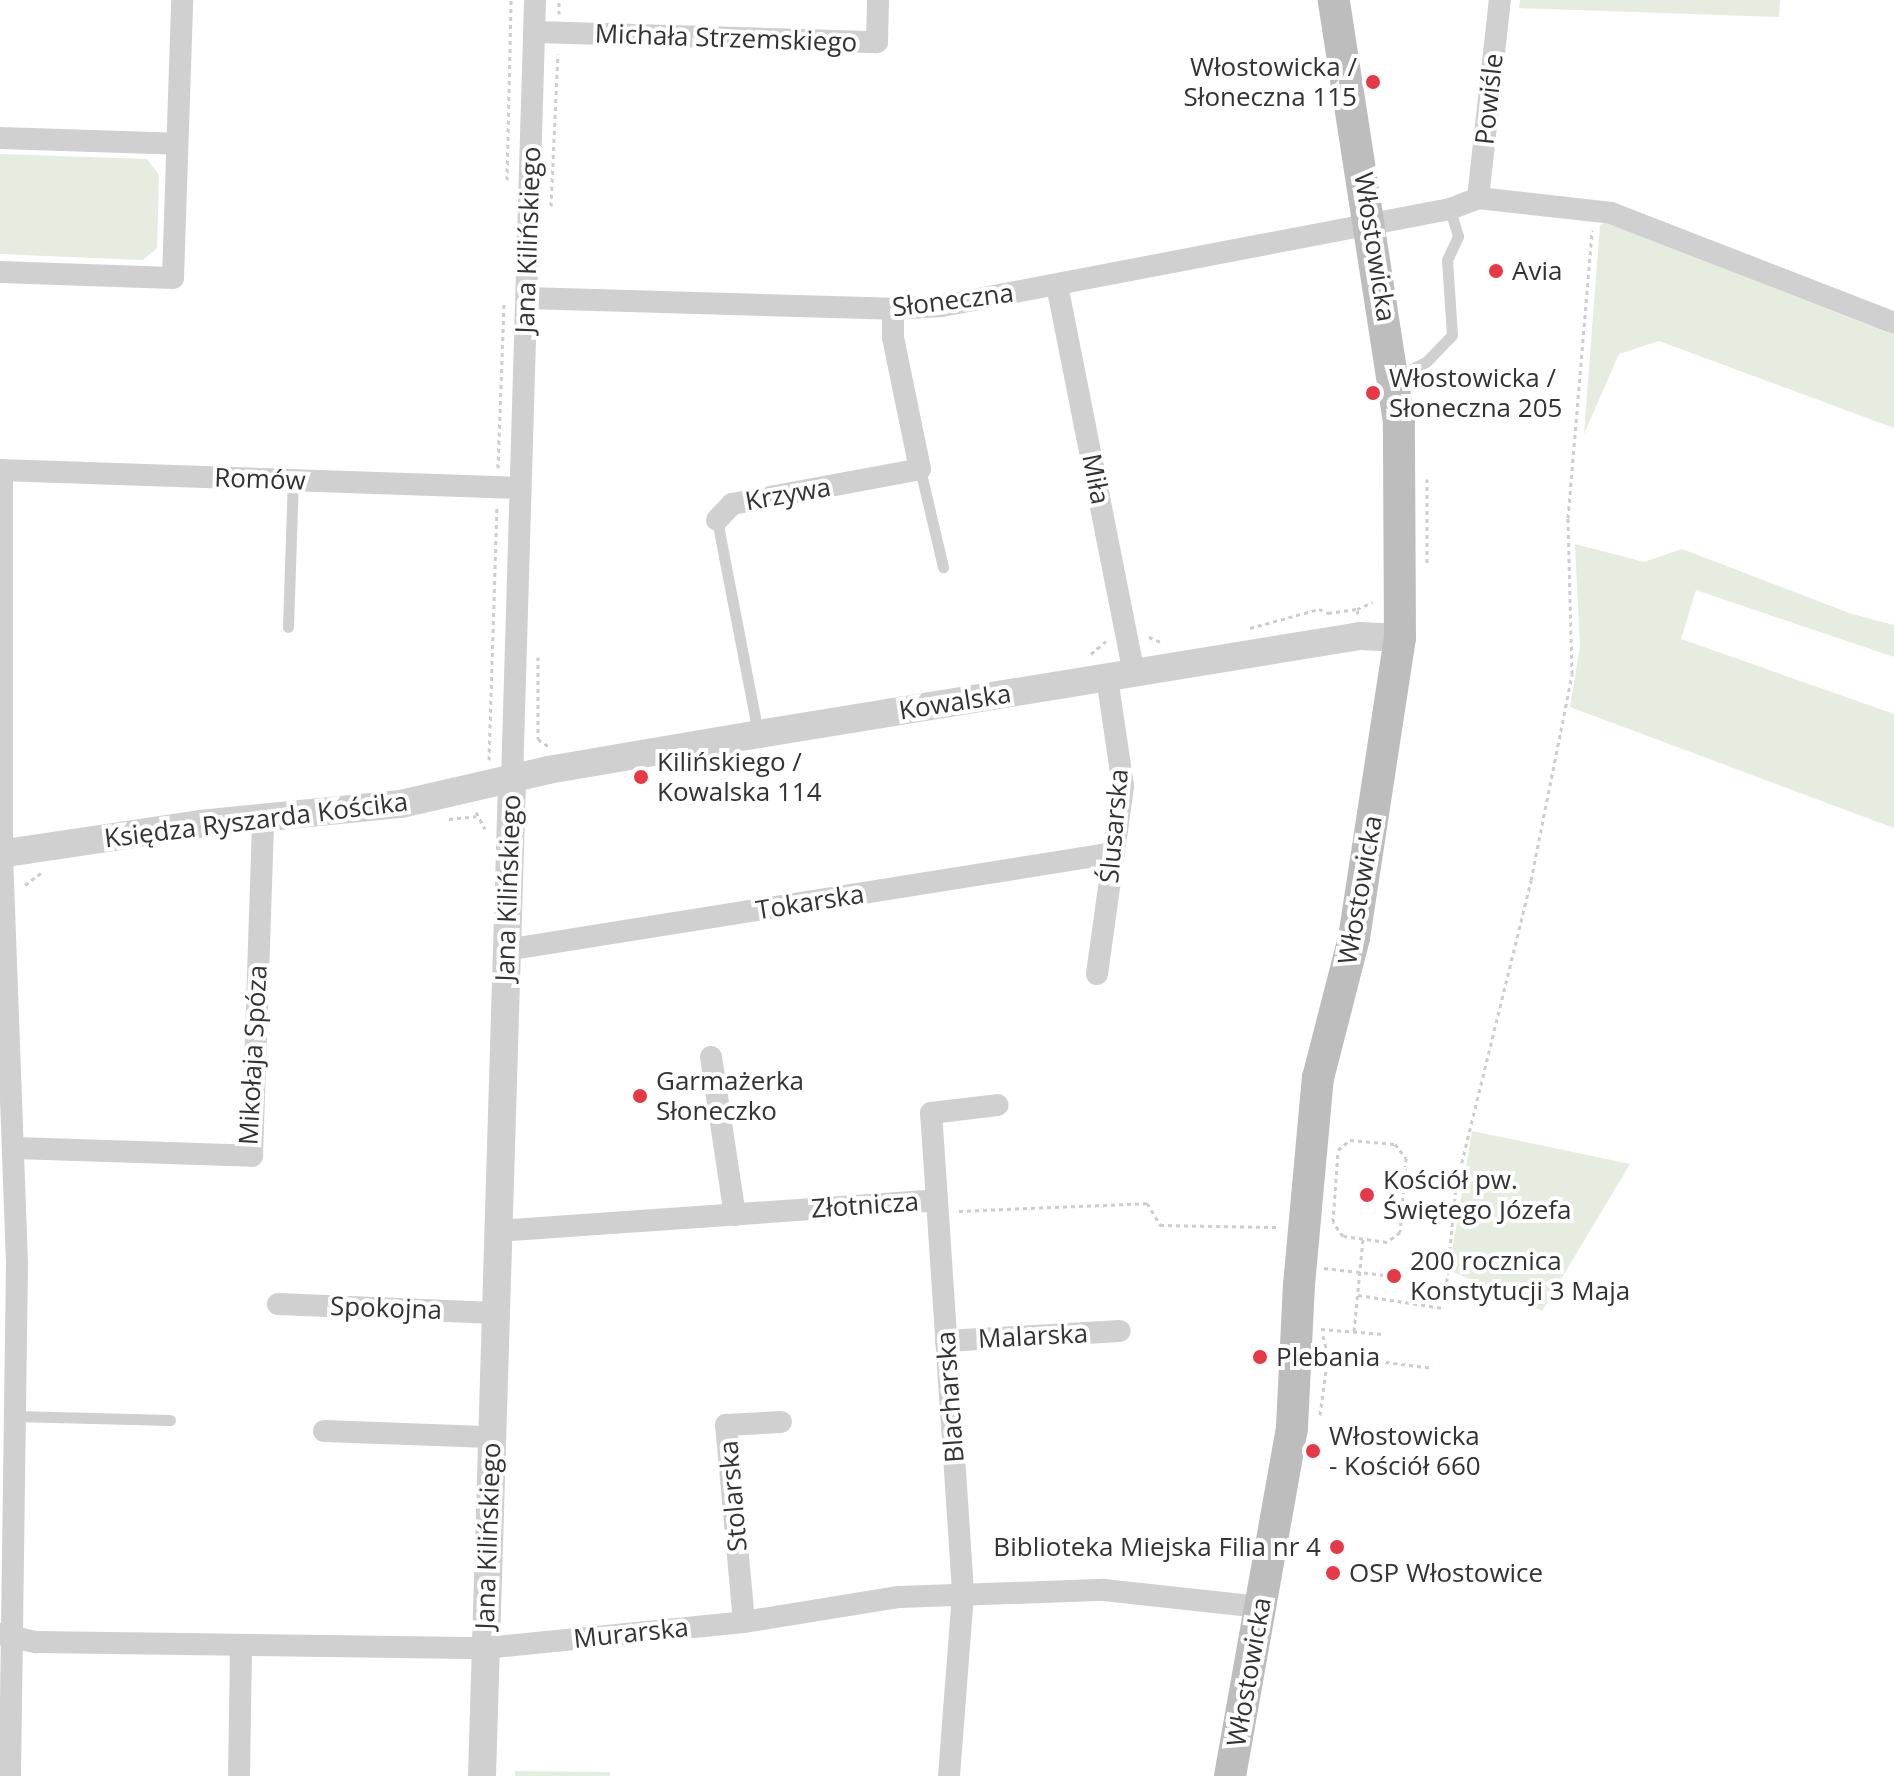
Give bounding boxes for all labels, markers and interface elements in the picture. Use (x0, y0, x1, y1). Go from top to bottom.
street label: Michała Strzemskiego (594, 18, 858, 58)
place label: Włostowicka / Słoneczna 115 (1184, 51, 1357, 112)
street label: Powiśle (1469, 52, 1509, 146)
marker: Włostowicka / Słoneczna 115 (1364, 73, 1382, 91)
street label: Jana Kilińskiego (509, 146, 547, 334)
street label: Włostowicka (1348, 170, 1402, 324)
place label: Avia (1512, 255, 1562, 287)
marker: Avia (1487, 262, 1505, 280)
street label: Słoneczna (891, 277, 1015, 323)
place label: Włostowicka / Słoneczna 205 (1389, 362, 1562, 424)
marker: Włostowicka / Słoneczna 205 (1364, 384, 1382, 402)
street label: Miła (1076, 451, 1116, 507)
street label: Romów (214, 462, 306, 496)
street label: Krzywa (743, 471, 833, 517)
street label: Kowalska (897, 678, 1013, 726)
place label: Kilińskiego / Kowalska 114 (657, 746, 822, 808)
street label: Ślusarska (1093, 767, 1135, 885)
marker: Kilińskiego / Kowalska 114 (632, 768, 650, 786)
street label: Księdza Ryszarda Kościka (102, 786, 410, 854)
street label: Jana Kilińskiego (489, 794, 527, 982)
street label: Włostowicka (1332, 813, 1388, 967)
street label: Tokarska (754, 878, 866, 926)
street label: Mikołaja Spóza (233, 964, 273, 1146)
place label: Garmażerka Słoneczko (656, 1065, 804, 1126)
marker: Garmażerka Słoneczko (631, 1087, 649, 1105)
place label: Kościół pw. Świętego Józefa (1383, 1164, 1572, 1226)
street label: Złotnicza (810, 1186, 920, 1224)
marker: Kościół pw. Świętego Józefa (1358, 1186, 1376, 1204)
place label: 200 rocznica Konstytucji 3 Maja (1410, 1245, 1630, 1306)
marker: 200 rocznica Konstytucji 3 Maja (1385, 1267, 1403, 1285)
street label: Spokojna (329, 1290, 443, 1326)
street label: Malarska (977, 1318, 1089, 1354)
street label: Blacharska (930, 1330, 970, 1464)
place label: Plebania (1276, 1341, 1380, 1373)
marker: Plebania (1251, 1348, 1269, 1366)
place label: Włostowicka - Kościół 660 (1329, 1420, 1481, 1482)
street label: Stolarska (713, 1439, 753, 1553)
street label: Jana Kilińskiego (469, 1442, 507, 1630)
marker: Włostowicka - Kościół 660 (1304, 1442, 1322, 1460)
place label: Biblioteka Miejska Filia nr 4 (993, 1531, 1321, 1563)
marker: Biblioteka Miejska Filia nr 4 (1328, 1538, 1346, 1556)
place label: OSP Włostowice (1349, 1557, 1543, 1589)
marker: OSP Włostowice (1324, 1564, 1342, 1582)
street label: Włostowicka (1221, 1595, 1277, 1749)
street label: Murarska (572, 1611, 690, 1655)

